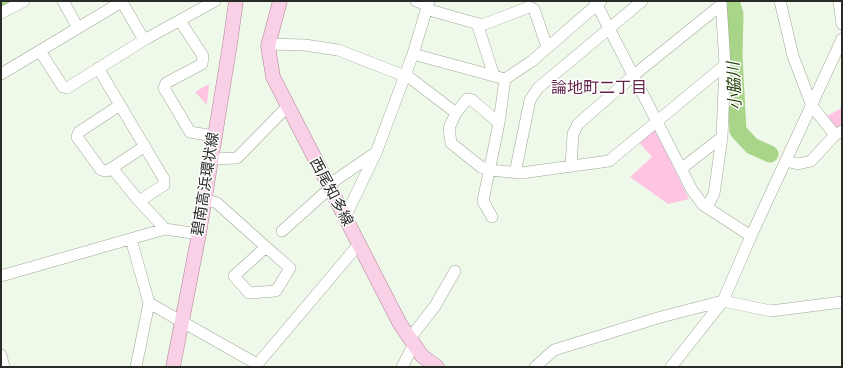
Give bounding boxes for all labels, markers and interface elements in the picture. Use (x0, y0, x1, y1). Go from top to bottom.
water label: 小脇川 (724, 62, 746, 110)
district label: 論地町二丁目 (551, 78, 647, 98)
street label: 碧南高浜環状線 (189, 131, 223, 237)
street label: 西尾知多線 (305, 155, 357, 229)

